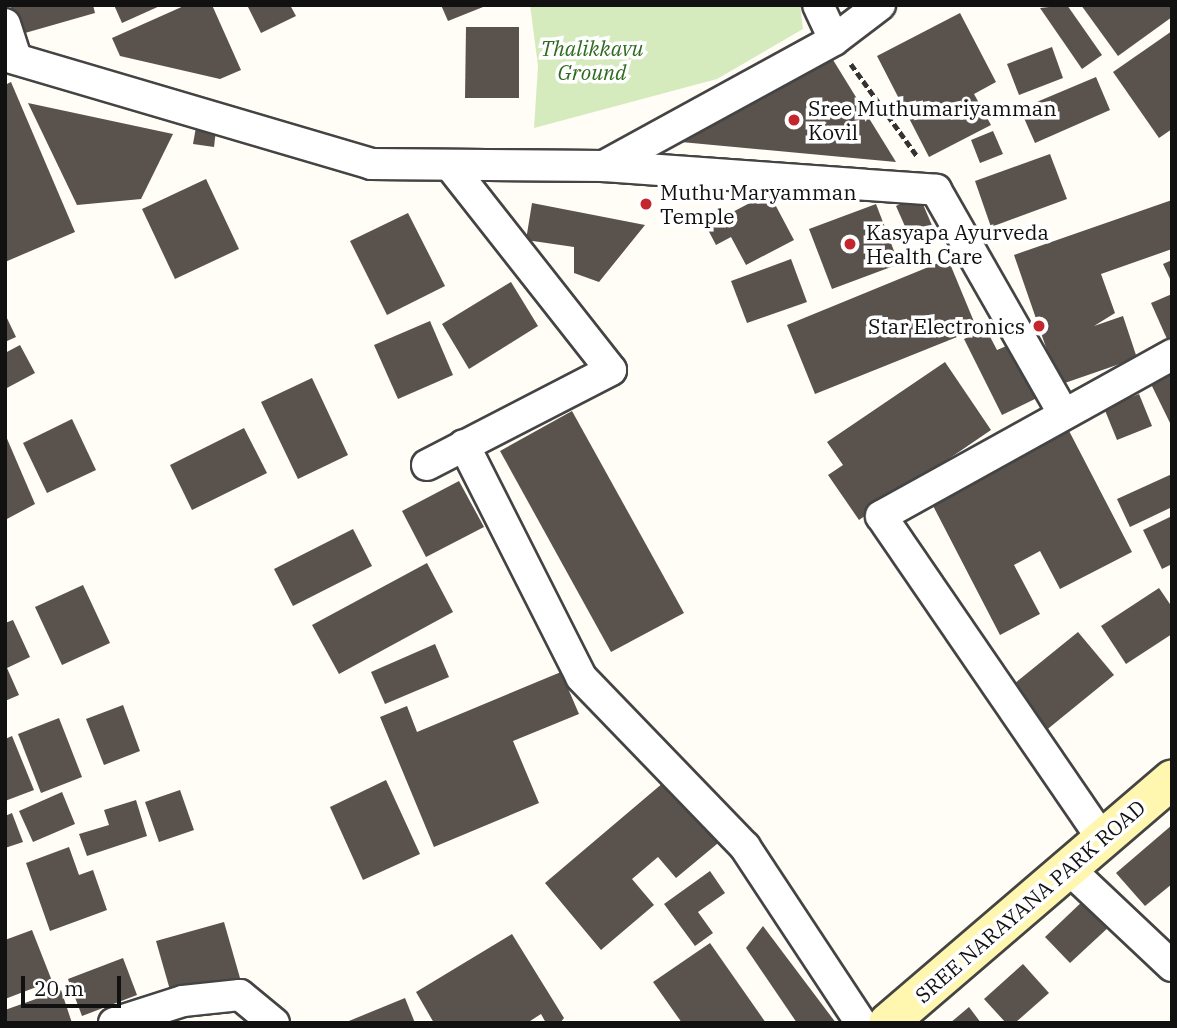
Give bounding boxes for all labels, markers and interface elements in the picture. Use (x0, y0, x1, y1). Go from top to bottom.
park label: Thalikkavu Ground (540, 35, 644, 85)
place label: Sree Muthumariyamman Kovil (808, 95, 1057, 145)
marker: Sree Muthumariyamman Kovil (786, 112, 802, 128)
place label: Muthu Maryamman Temple (660, 179, 857, 229)
marker: Muthu Maryamman Temple (638, 196, 654, 212)
place label: Kasyapa Ayurveda Health Care (866, 219, 1049, 269)
marker: Kasyapa Ayurveda Health Care (840, 234, 860, 254)
place label: Star Electronics (868, 313, 1025, 339)
marker: Star Electronics (1031, 318, 1047, 334)
street label: SREE NARAYANA PARK ROAD (910, 794, 1150, 1008)
scale bar (24, 962, 124, 1006)
text: 20 m (34, 974, 84, 1002)

